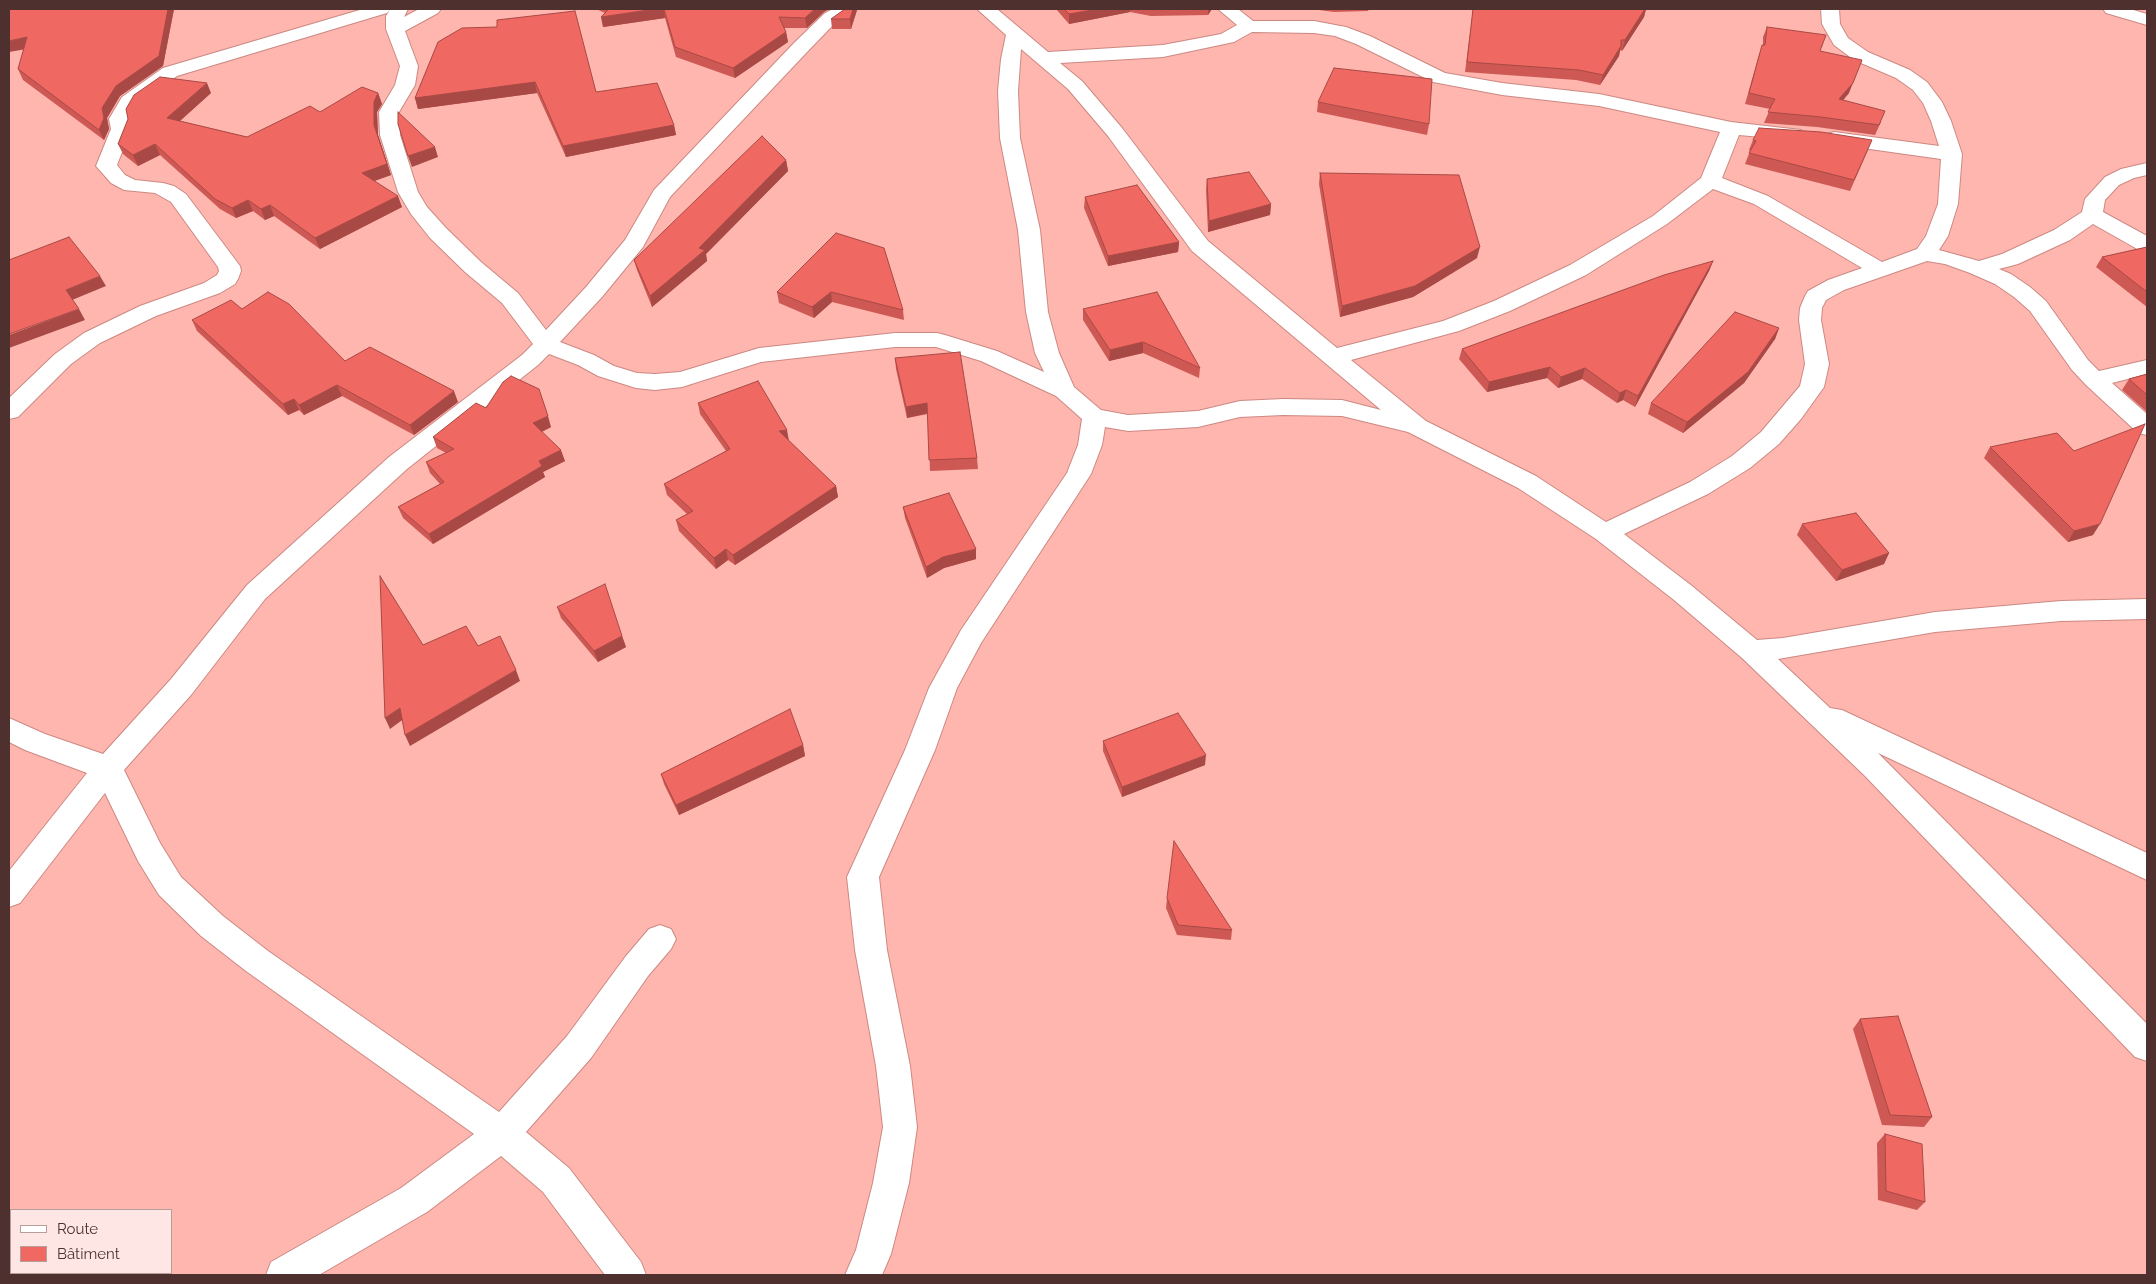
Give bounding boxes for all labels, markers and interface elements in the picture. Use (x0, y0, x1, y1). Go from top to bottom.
legend (10, 1209, 172, 1274)
text: Route (57, 1220, 98, 1238)
text: Bâtiment (57, 1245, 120, 1263)

